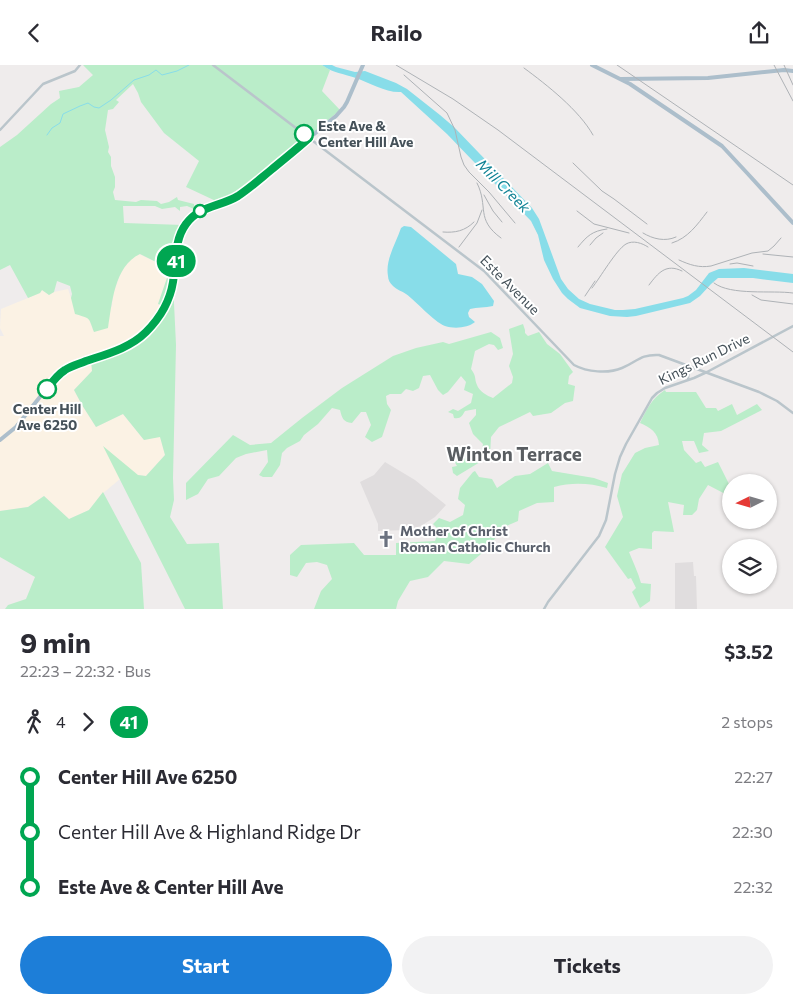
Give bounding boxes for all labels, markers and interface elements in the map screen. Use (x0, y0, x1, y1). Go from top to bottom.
icon: back (20, 19, 48, 47)
text: Railo (371, 19, 422, 46)
icon: share (745, 19, 773, 47)
place label: Este Ave & Center Hill Ave (318, 117, 413, 150)
marker: Este Ave & Center Hill Ave (294, 124, 314, 144)
water label: Mill Creek (473, 155, 535, 217)
unlabelled marker (193, 204, 207, 218)
line badge: 41 (154, 245, 198, 277)
text: 41 (167, 250, 185, 272)
street label: Este Avenue (477, 251, 544, 318)
street label: Kings Run Drive (655, 329, 752, 388)
marker: Center Hill Ave 6250 (37, 379, 57, 399)
place label: Center Hill Ave 6250 (13, 400, 81, 433)
district label: Winton Terrace (446, 442, 582, 465)
north arrow (722, 474, 778, 529)
map controls (722, 474, 777, 594)
place label: Mother of Christ Roman Catholic Church (400, 522, 551, 555)
church icon: Mother of Christ Roman Catholic Church (376, 529, 396, 549)
button: layers (722, 539, 777, 594)
text: 9 min (20, 625, 91, 659)
text: $3.52 (724, 640, 773, 663)
text: 22:23 – 22:32 · Bus (20, 661, 151, 680)
icon: walk (20, 708, 48, 736)
icon: forward (74, 708, 102, 736)
text: 41 (120, 711, 138, 733)
text: 4 (56, 712, 66, 731)
text: 2 stops (721, 712, 773, 731)
text: Center Hill Ave 6250 (58, 765, 237, 788)
text: 22:27 (734, 767, 773, 786)
text: Center Hill Ave & Highland Ridge Dr (58, 820, 361, 843)
text: 22:30 (732, 822, 773, 841)
text: Este Ave & Center Hill Ave (58, 875, 284, 898)
text: 22:32 (734, 877, 773, 896)
button: Start (20, 936, 392, 994)
button: Tickets (402, 936, 773, 994)

